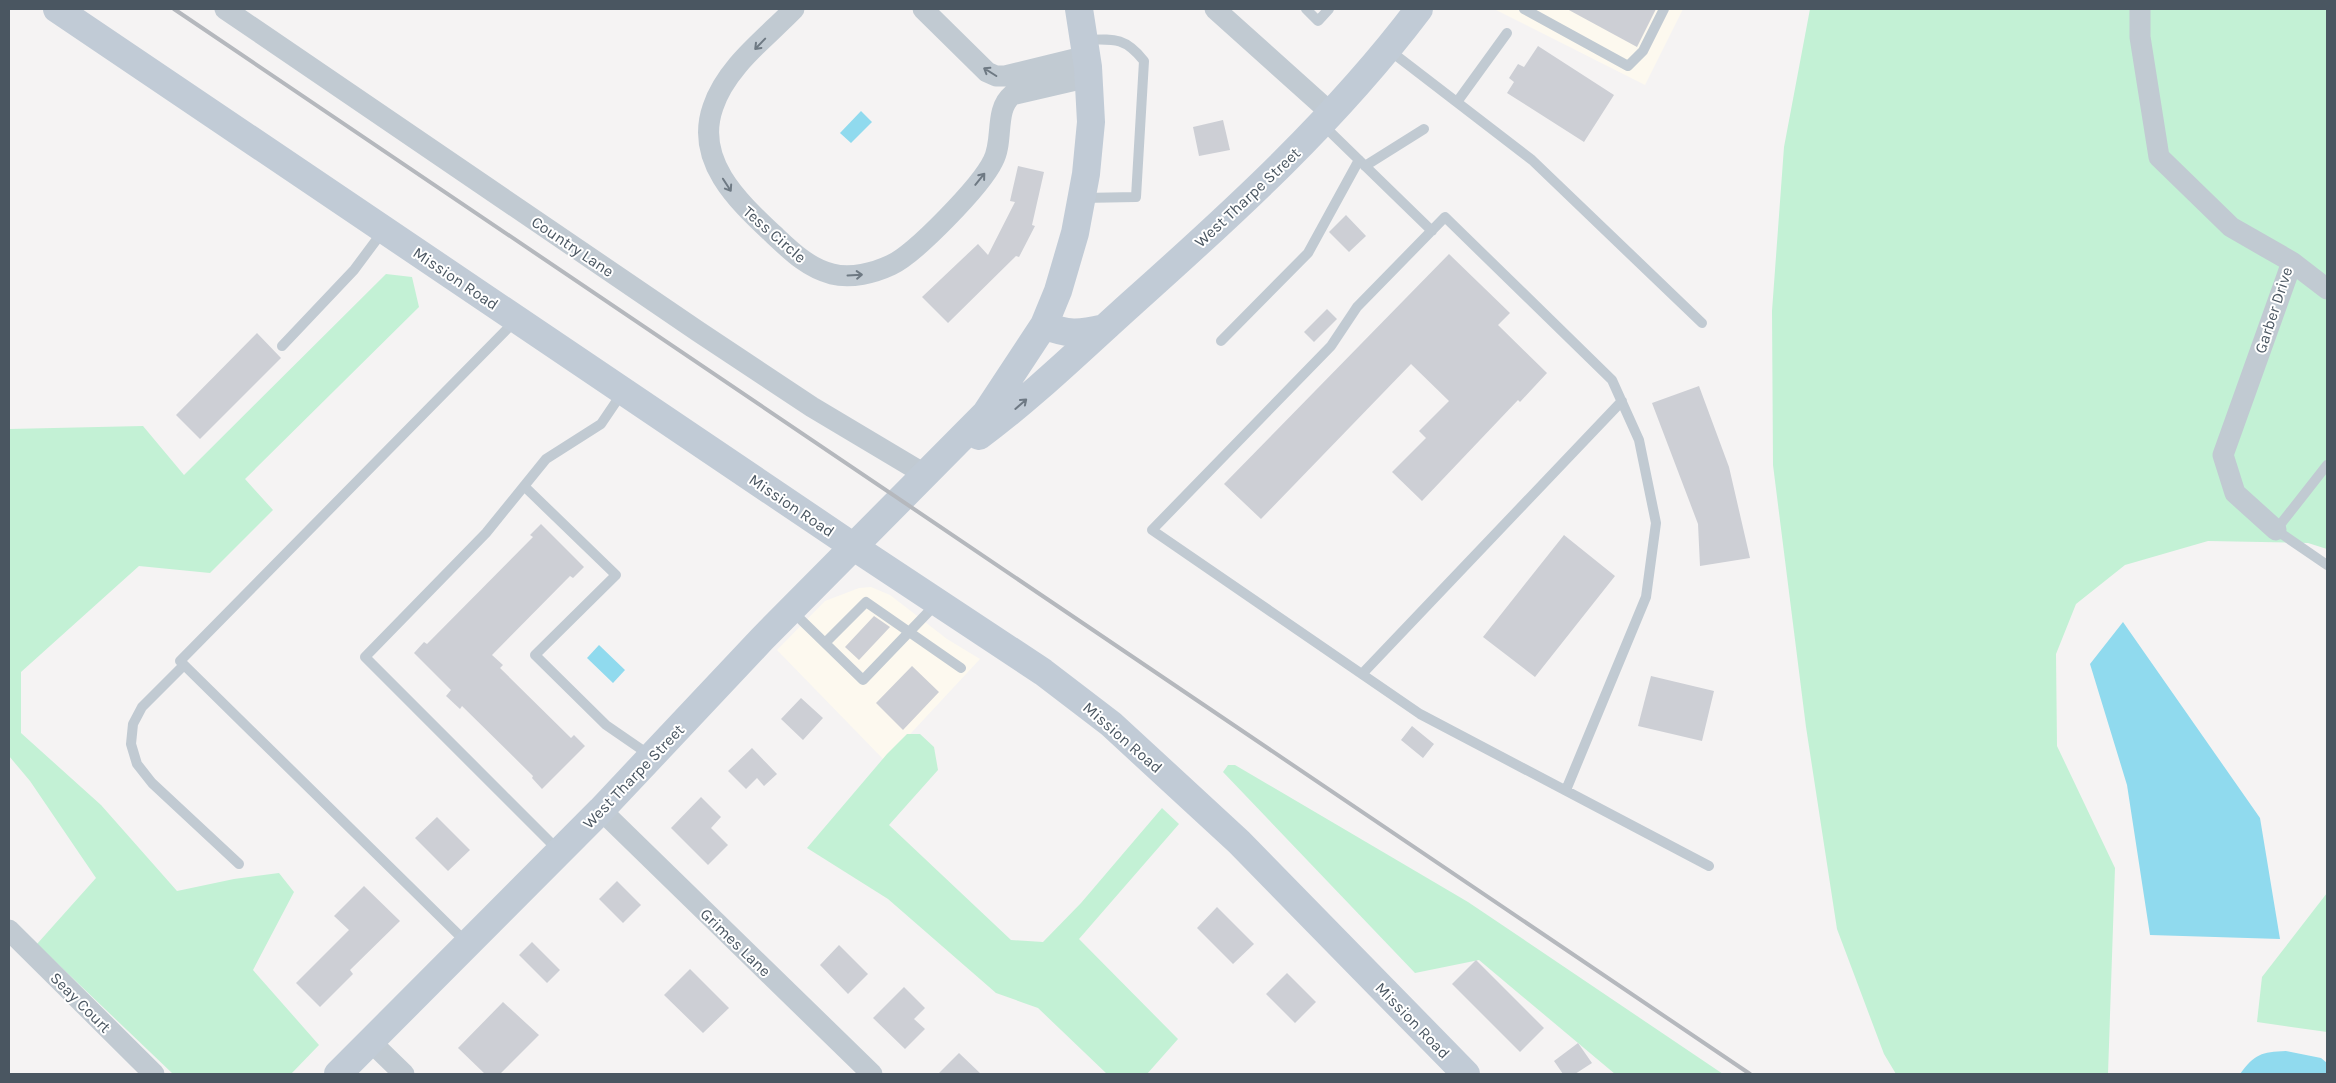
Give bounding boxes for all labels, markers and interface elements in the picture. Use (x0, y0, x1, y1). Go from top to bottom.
one-way arrow (754, 37, 766, 50)
one-way arrow (983, 66, 997, 76)
street label: West Tharpe Street (1190, 143, 1304, 251)
one-way arrow (975, 173, 986, 186)
one-way arrow (722, 178, 732, 192)
street label: Tess Circle (739, 202, 810, 267)
street label: Country Lane (528, 212, 617, 281)
street label: Mission Road (409, 243, 502, 314)
street label: Garber Drive (2251, 265, 2296, 356)
one-way arrow (847, 270, 863, 279)
one-way arrow (1014, 398, 1027, 410)
street label: Mission Road (745, 470, 838, 541)
street label: Mission Road (1079, 698, 1166, 777)
street label: West Tharpe Street (579, 720, 688, 833)
street label: Grimes Lane (697, 904, 775, 981)
street label: Seay Court (46, 968, 115, 1037)
street label: Mission Road (1371, 978, 1454, 1063)

